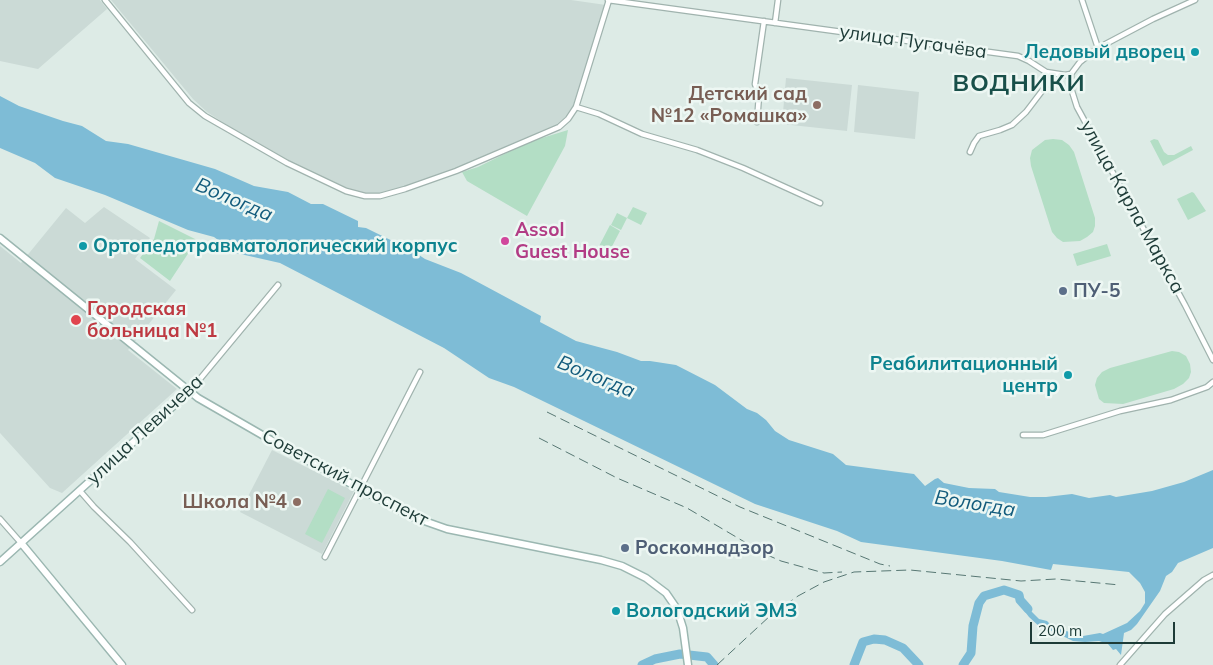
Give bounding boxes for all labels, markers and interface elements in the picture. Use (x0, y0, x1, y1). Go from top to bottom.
street label: улица Пугачёва (838, 20, 988, 64)
place label: Ледовый дворец (1024, 41, 1185, 63)
marker: Ледовый дворец (1189, 46, 1201, 58)
district label: ВОДНИКИ (952, 70, 1086, 98)
place label: Детский сад №12 «Ромашка» (651, 83, 807, 127)
marker: Детский сад №12 «Ромашка» (811, 99, 823, 111)
street label: улица Карла Маркса (1075, 116, 1189, 298)
water label: Вологда (192, 173, 276, 227)
place label: Assol Guest House (515, 219, 630, 263)
place label: Ортопедотравматологический корпус (93, 235, 458, 257)
marker: Assol Guest House (499, 235, 511, 247)
marker: Ортопедотравматологический корпус (77, 240, 89, 252)
place label: ПУ-5 (1073, 280, 1120, 302)
marker: ПУ-5 (1057, 285, 1069, 297)
place label: Городская больница №1 (87, 298, 217, 342)
marker: Городская больница №1 (69, 313, 83, 327)
water label: Вологда (554, 351, 638, 403)
place label: Реабилитационный центр (870, 353, 1058, 397)
marker: Реабилитационный центр (1062, 369, 1074, 381)
street label: улица Левичева (82, 370, 208, 490)
street label: Советский проспект (258, 424, 432, 532)
water label: Вологда (933, 486, 1017, 522)
place label: Школа №4 (183, 491, 287, 513)
marker: Школа №4 (291, 496, 303, 508)
place label: Роскомнадзор (635, 537, 774, 559)
marker: Роскомнадзор (619, 542, 631, 554)
place label: Вологодский ЭМЗ (626, 600, 797, 622)
marker: Вологодский ЭМЗ (610, 605, 622, 617)
scale bar (1033, 612, 1178, 644)
text: 200 m (1038, 621, 1082, 640)

